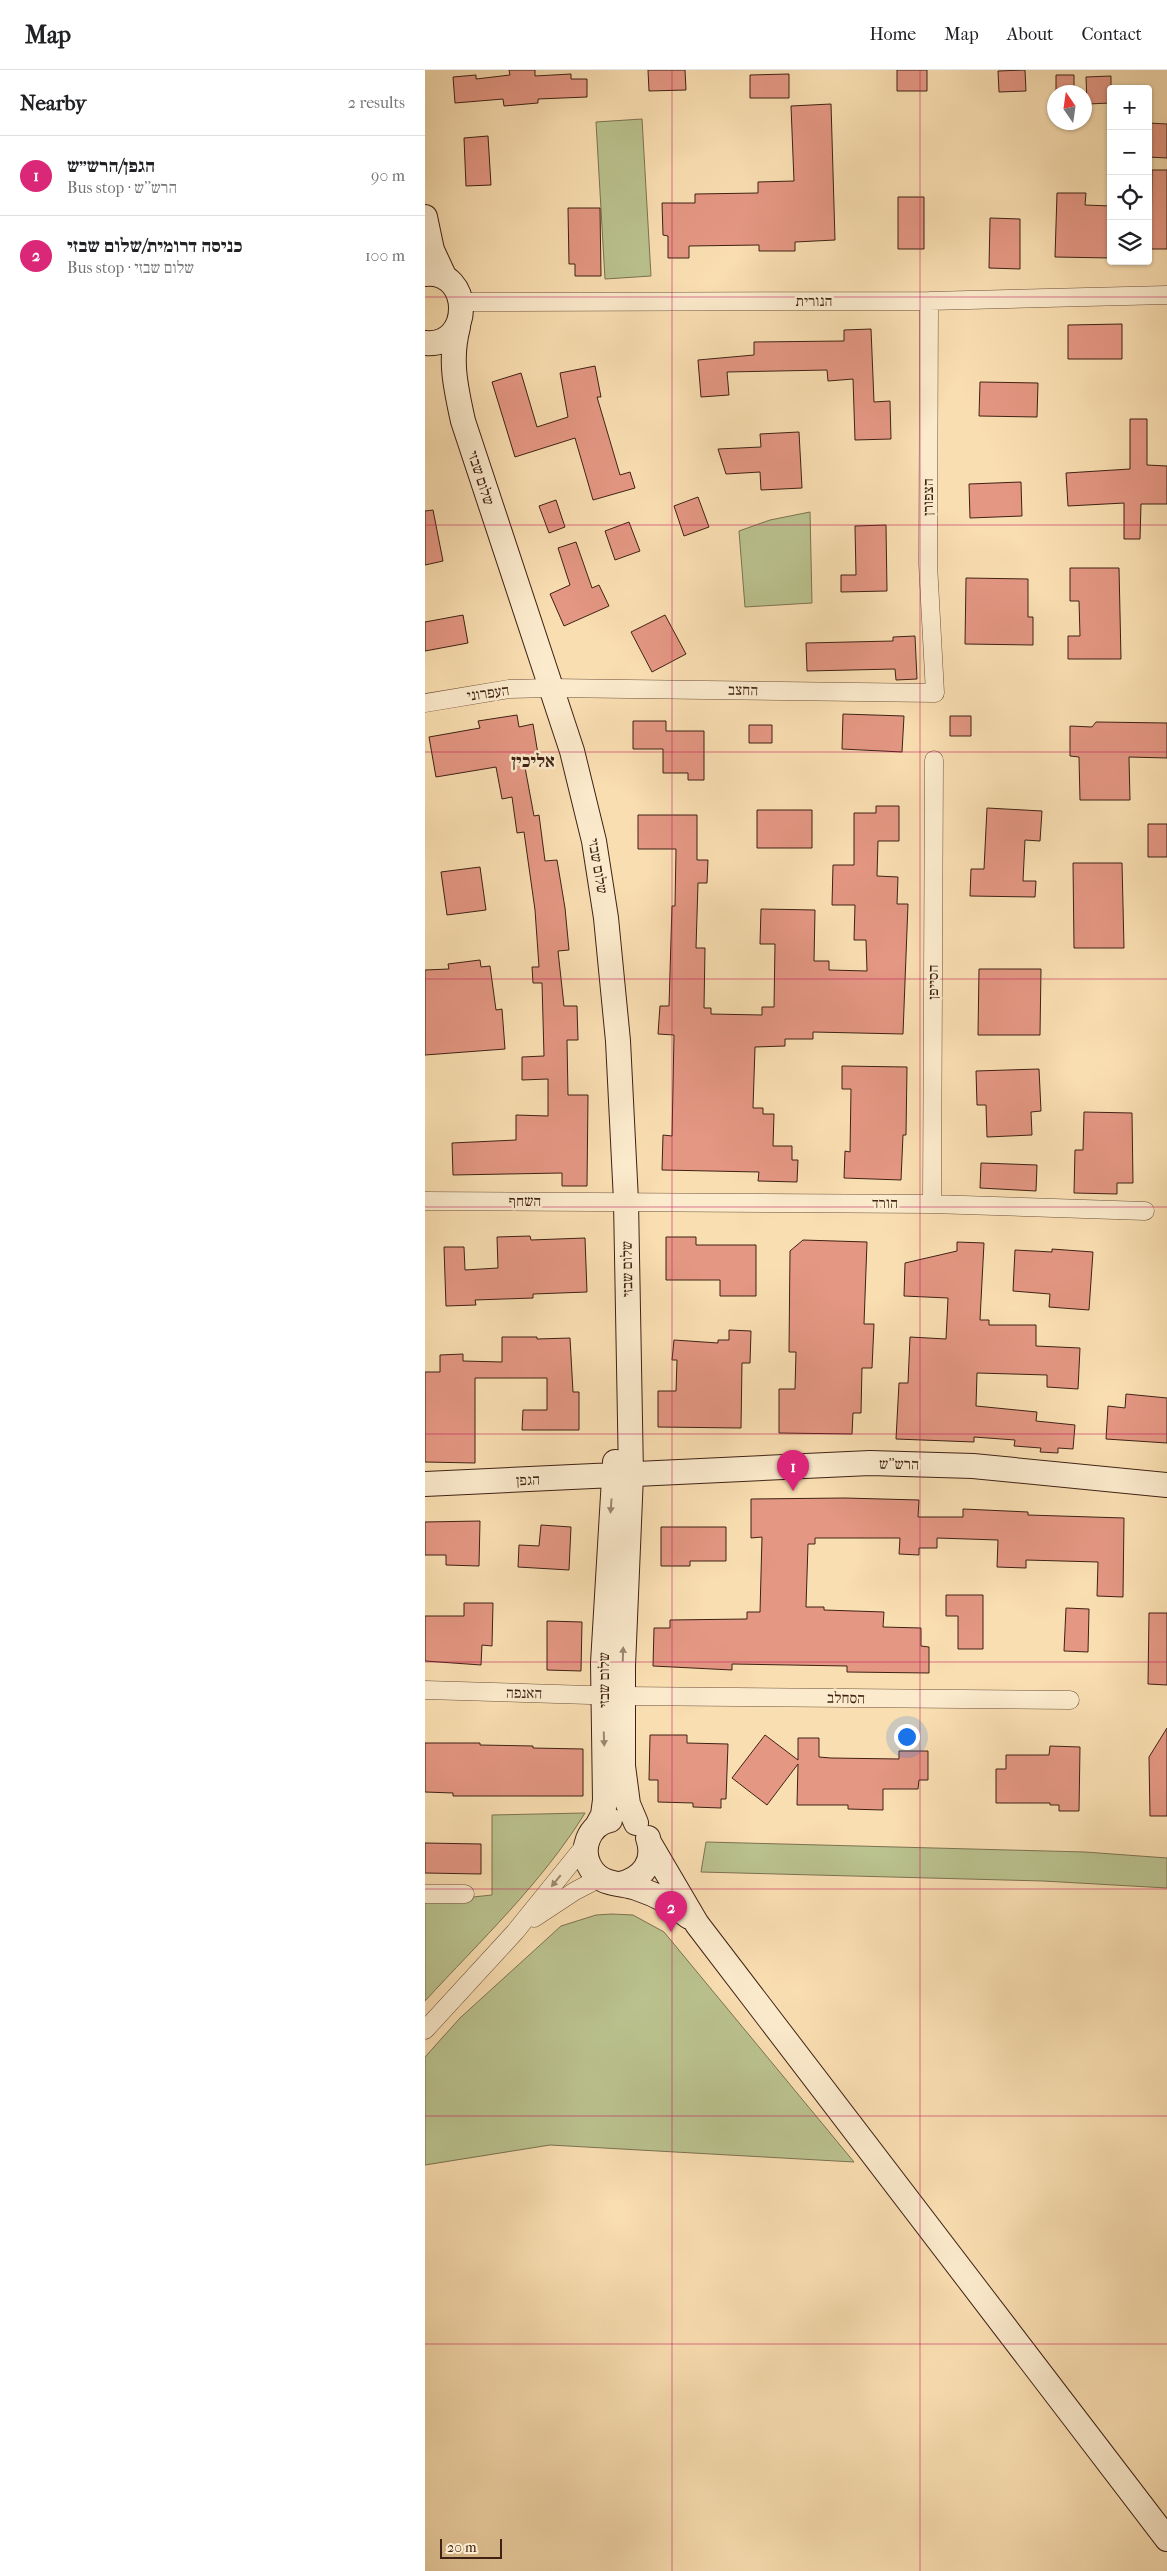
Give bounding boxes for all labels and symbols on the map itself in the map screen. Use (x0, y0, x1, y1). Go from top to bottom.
north arrow (1047, 85, 1092, 130)
street label: הנורית (796, 292, 832, 310)
street label: שלום שבזי (464, 449, 498, 507)
street label: הצפורן (919, 478, 937, 516)
street label: העפרוני (466, 681, 510, 705)
street label: החצב (728, 681, 758, 699)
district label: אליכין (511, 751, 555, 772)
street label: שלום שבזי (584, 837, 612, 895)
street label: הסייפן (924, 965, 942, 999)
street label: השחף (509, 1192, 541, 1210)
street label: הורד (872, 1194, 898, 1212)
street label: שלום שבזי (618, 1241, 636, 1297)
pin: 1 (777, 1450, 809, 1491)
street label: הרש''ש (879, 1455, 919, 1473)
street label: הגפן (516, 1471, 540, 1489)
one-way arrow (607, 1499, 615, 1515)
one-way arrow (620, 1646, 628, 1662)
street label: שלום שבזי (595, 1652, 613, 1708)
street label: האנפה (506, 1684, 542, 1702)
street label: הסחלב (827, 1689, 865, 1707)
your location (894, 1724, 920, 1750)
one-way arrow (601, 1731, 609, 1747)
one-way arrow (551, 1874, 562, 1887)
pin: 2 (655, 1891, 687, 1932)
scale bar (440, 2536, 503, 2559)

